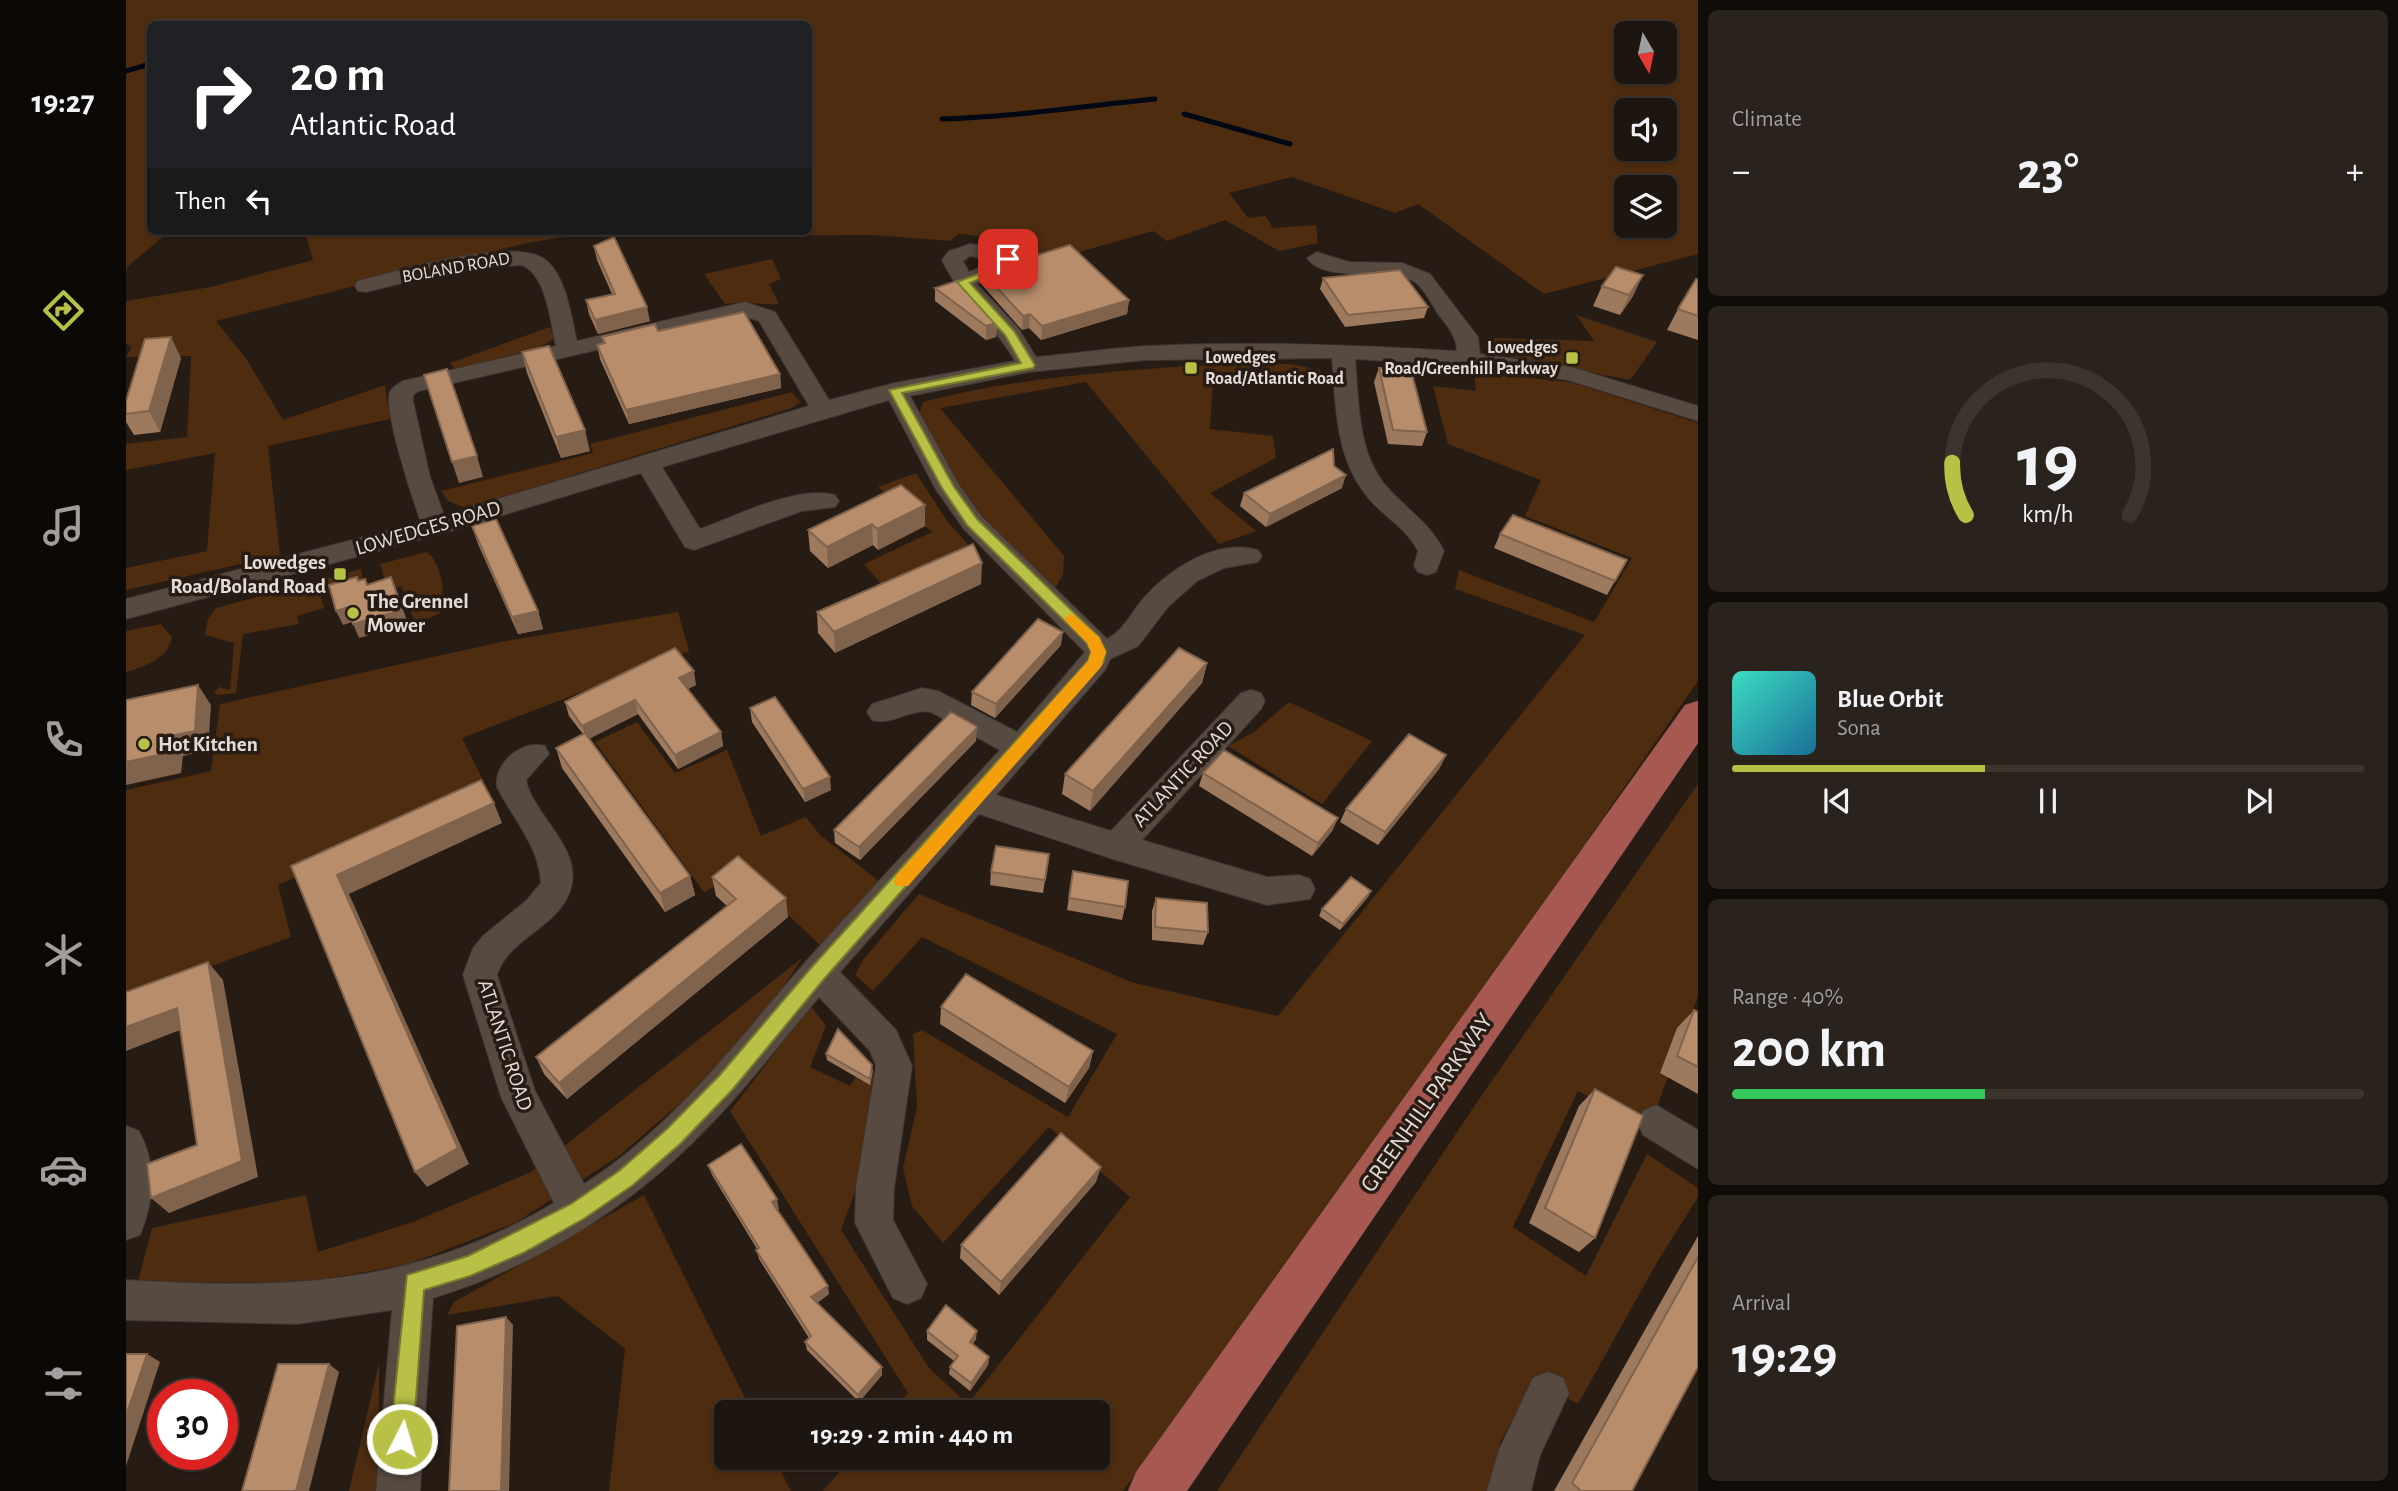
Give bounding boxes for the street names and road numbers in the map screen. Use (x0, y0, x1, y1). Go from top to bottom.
street label: BOLAND ROAD (401, 250, 511, 286)
street label: LOWEDGES ROAD (353, 497, 503, 559)
street label: ATLANTIC ROAD (1129, 717, 1237, 831)
street label: ATLANTIC ROAD (474, 977, 536, 1113)
street label: GREENHILL PARKWAY (1356, 1009, 1498, 1197)

